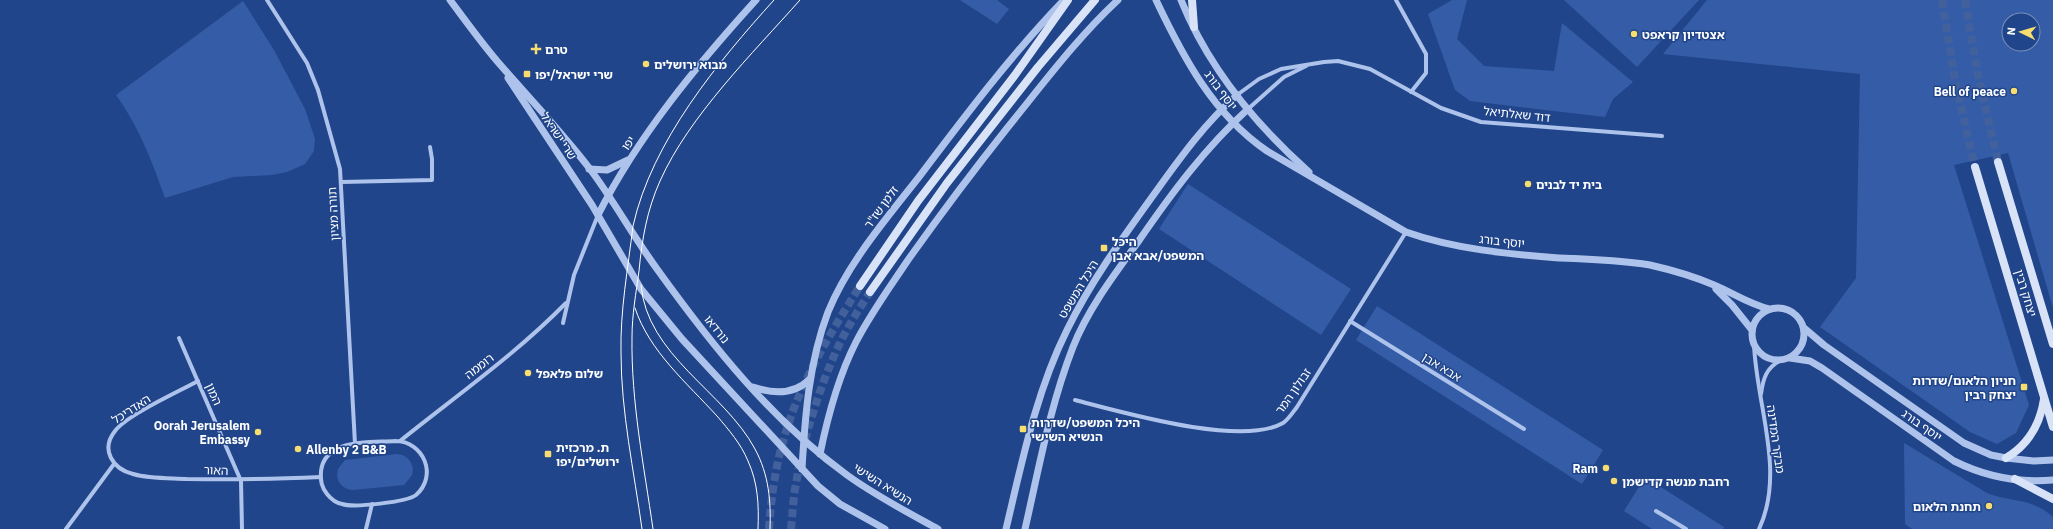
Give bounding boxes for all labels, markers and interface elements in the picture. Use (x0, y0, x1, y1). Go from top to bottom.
north arrow (2001, 12, 2041, 52)
place label: אצטדיון קראפט (1642, 27, 1725, 42)
text: N (2004, 27, 2018, 36)
marker: אצטדיון קראפט (1629, 29, 1639, 39)
place label: טרם (545, 42, 568, 57)
marker: טרם (530, 43, 542, 55)
place label: מבוא ירושלים (654, 57, 728, 72)
marker: מבוא ירושלים (641, 59, 651, 69)
place label: שרי ישראל/יפו (535, 67, 613, 82)
street label: יוסף בורג (1201, 67, 1241, 113)
marker: שרי ישראל/יפו (522, 69, 532, 79)
place label: Bell of peace (1934, 84, 2006, 99)
marker: Bell of peace (2009, 86, 2019, 96)
street label: דוד שאלתיאל (1483, 103, 1552, 125)
street label: שרי ישראל (538, 110, 580, 162)
street label: יפו (618, 133, 638, 153)
place label: בית יד לבנים (1536, 177, 1602, 192)
marker: בית יד לבנים (1523, 179, 1533, 189)
street label: זלמן שז"ר (861, 183, 901, 231)
street label: תורה מציון (324, 187, 342, 241)
street label: יוסף בורג (1478, 231, 1526, 251)
place label: היכל המשפט/אבא אבן (1112, 234, 1204, 263)
marker: היכל המשפט/אבא אבן (1099, 243, 1109, 253)
street label: היכל המשפט (1055, 257, 1101, 321)
street label: יצחק רבין (2012, 268, 2040, 318)
street label: נורדאו (701, 312, 733, 346)
street label: אבא אבן (1420, 349, 1465, 385)
street label: רוממה (461, 350, 497, 382)
street label: זבולון המר (1272, 365, 1314, 417)
place label: שלום פלאפל (536, 366, 603, 381)
marker: שלום פלאפל (523, 368, 533, 378)
place label: חניון הלאום/שדרות יצחק רבין (1912, 373, 2016, 402)
street label: המון (202, 380, 226, 408)
marker: חניון הלאום/שדרות יצחק רבין (2019, 382, 2029, 392)
street label: האדריכל (109, 391, 153, 427)
street label: מבקר המדינה (1764, 404, 1788, 474)
street label: יוסף בורג (1899, 406, 1945, 444)
place label: היכל המשפט/שדרות הנשיא השישי (1031, 415, 1140, 444)
place label: Oorah Jerusalem Embassy (154, 418, 251, 447)
marker: היכל המשפט/שדרות הנשיא השישי (1018, 424, 1028, 434)
marker: Oorah Jerusalem Embassy (253, 427, 263, 437)
place label: ת. מרכזית ירושלים/יפו (556, 440, 619, 469)
place label: Allenby 2 B&B (306, 442, 386, 457)
marker: Allenby 2 B&B (293, 444, 303, 454)
marker: ת. מרכזית ירושלים/יפו (543, 449, 553, 459)
street label: הנשיא השישי (851, 460, 915, 508)
place label: Ram (1572, 461, 1598, 476)
street label: האור (203, 462, 229, 478)
marker: Ram (1601, 463, 1611, 473)
place label: רחבת מנשה קדישמן (1622, 474, 1730, 489)
marker: רחבת מנשה קדישמן (1609, 476, 1619, 486)
place label: תחנת הלאום (1913, 499, 1981, 514)
marker: תחנת הלאום (1984, 501, 1994, 511)

